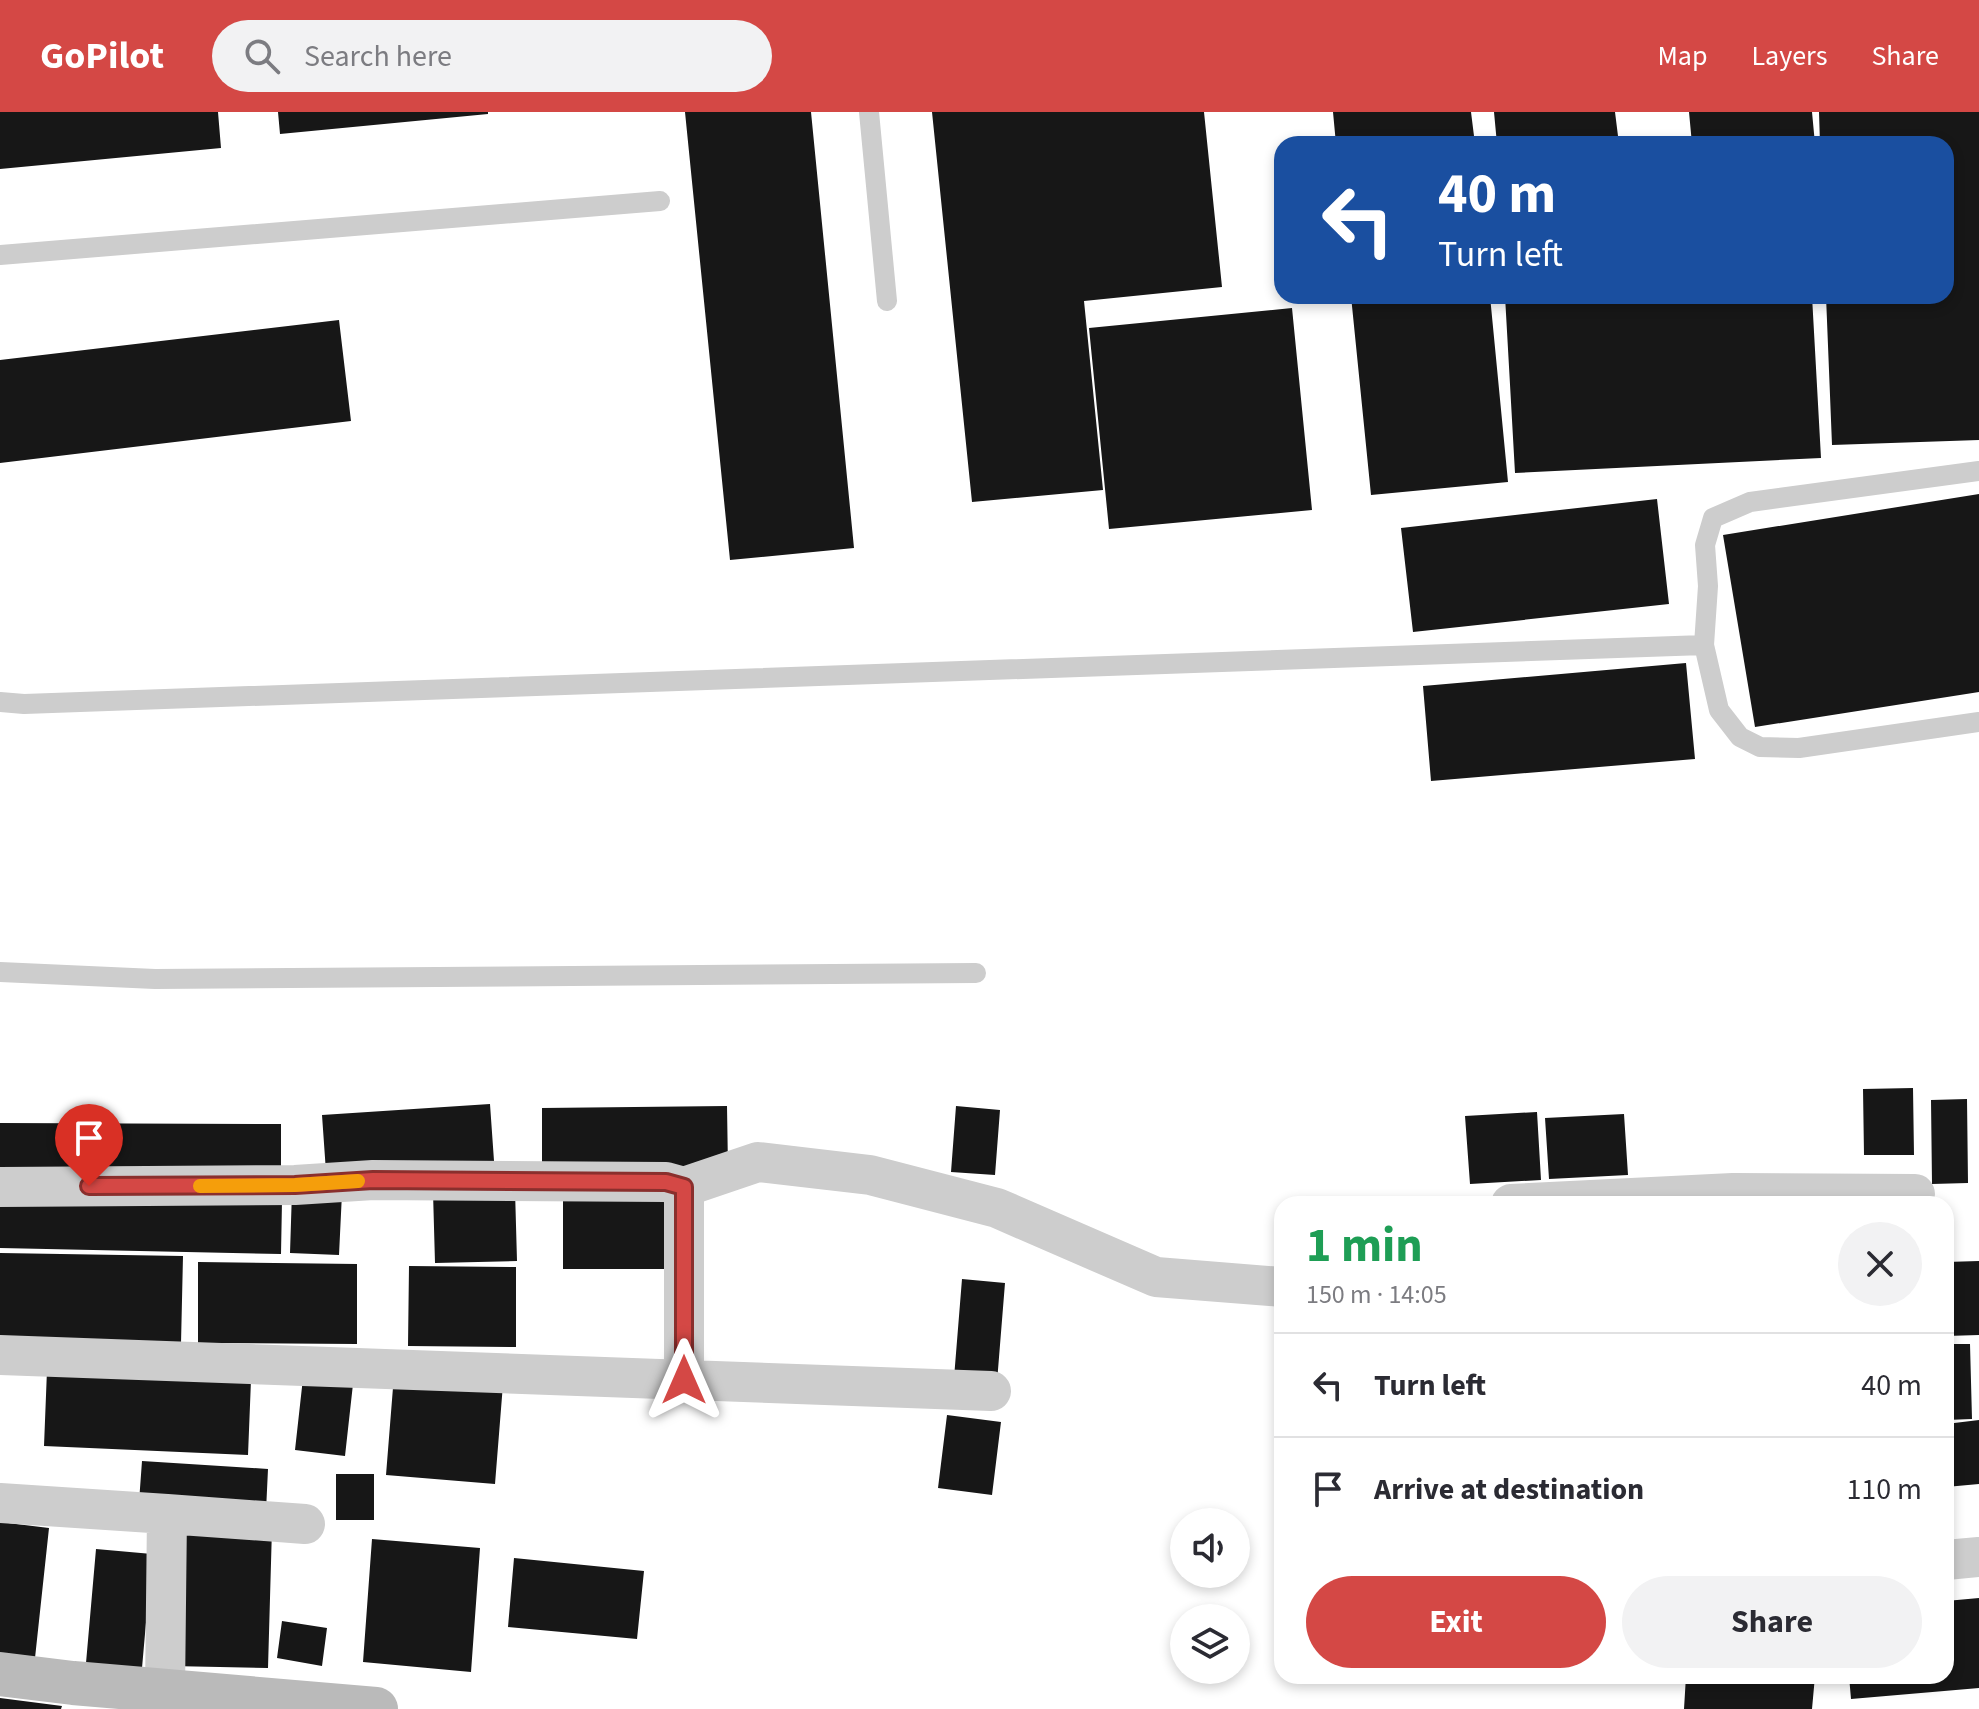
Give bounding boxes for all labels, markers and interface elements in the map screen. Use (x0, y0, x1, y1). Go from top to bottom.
search box (212, 20, 772, 92)
text: GoPilot (40, 29, 164, 83)
icon: search (240, 34, 284, 78)
text: Search here (304, 35, 452, 78)
text: Map (1657, 36, 1707, 76)
text: Layers (1751, 36, 1827, 76)
text: Share (1871, 36, 1939, 76)
text: 40 m (1438, 155, 1556, 234)
icon: left (1306, 168, 1410, 272)
text: Turn left (1438, 229, 1563, 280)
pin (55, 1104, 123, 1186)
icon: arrive (67, 1116, 111, 1160)
text: 1 min (1306, 1212, 1423, 1280)
button: close (1838, 1222, 1922, 1306)
text: 150 m · 14:05 (1306, 1276, 1447, 1313)
position arrow (642, 1338, 726, 1422)
icon: left (1306, 1363, 1350, 1407)
text: Turn left (1374, 1364, 1486, 1407)
text: 40 m (1861, 1364, 1922, 1407)
icon: arrive (1306, 1467, 1350, 1511)
text: Arrive at destination (1374, 1468, 1644, 1511)
text: 110 m (1846, 1468, 1922, 1511)
map controls (1170, 1508, 1250, 1684)
button: sound (1170, 1508, 1250, 1588)
button: Exit (1306, 1576, 1606, 1668)
button: Share (1622, 1576, 1922, 1668)
button: layers (1170, 1604, 1250, 1684)

